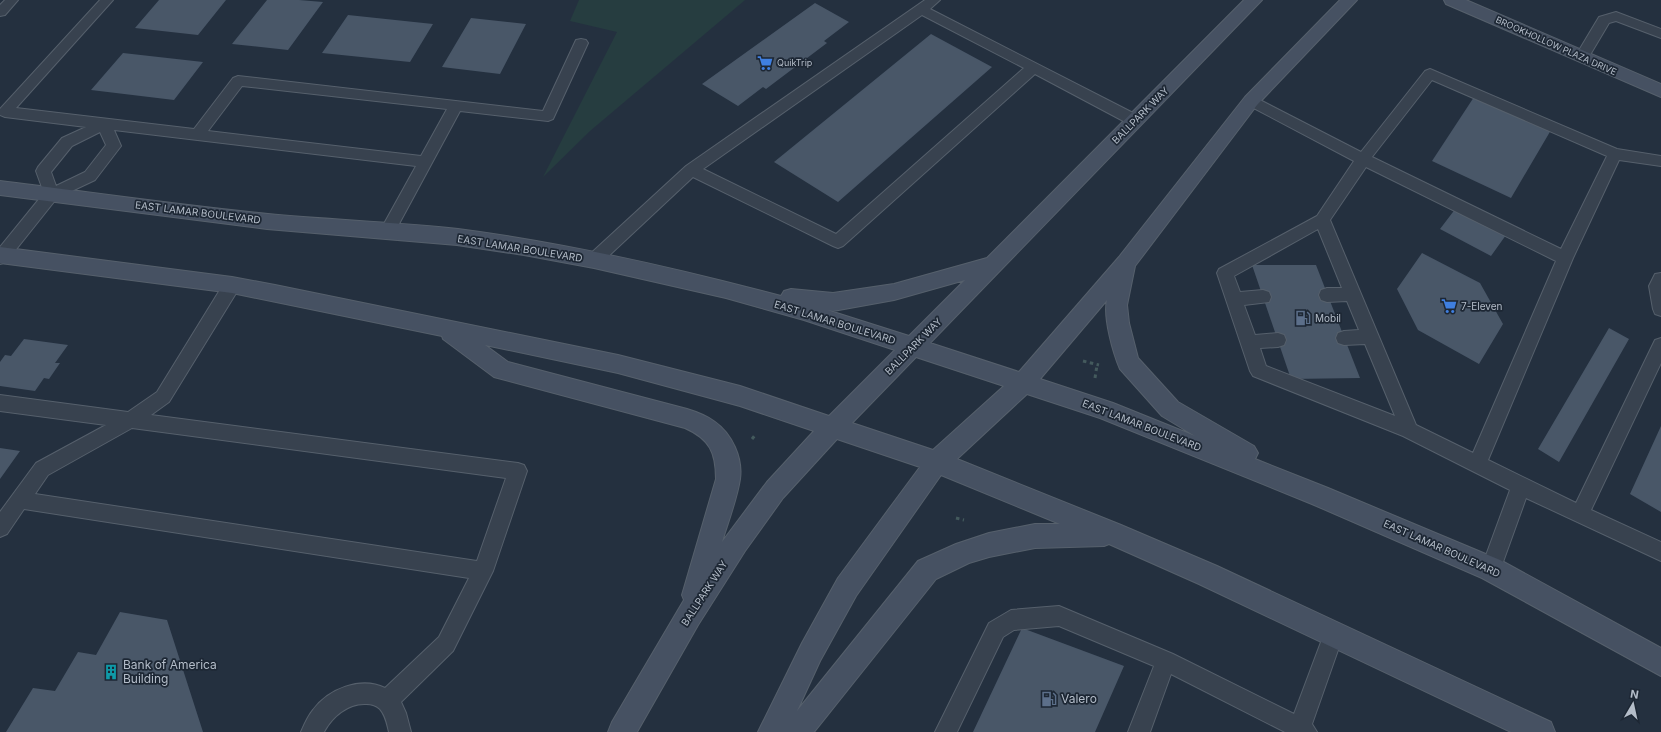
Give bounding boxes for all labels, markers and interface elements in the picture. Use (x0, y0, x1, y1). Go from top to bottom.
street label: BROOKHOLLOW PLAZA DRIVE (1494, 14, 1618, 77)
supermarket icon: QuikTrip (756, 54, 774, 72)
place label: QuikTrip (777, 57, 813, 68)
street label: BALLPARK WAY (1109, 84, 1171, 146)
street label: EAST LAMAR BOULEVARD (135, 198, 261, 226)
street label: EAST LAMAR BOULEVARD (457, 232, 583, 264)
supermarket icon: 7-Eleven (1440, 297, 1458, 315)
street label: EAST LAMAR BOULEVARD (773, 298, 897, 346)
place label: 7-Eleven (1461, 300, 1503, 312)
fuel station icon: Mobil (1294, 309, 1312, 327)
place label: Mobil (1315, 312, 1341, 324)
street label: BALLPARK WAY (882, 315, 944, 377)
street label: EAST LAMAR BOULEVARD (1081, 397, 1203, 453)
street label: EAST LAMAR BOULEVARD (1382, 517, 1502, 579)
street label: BALLPARK WAY (678, 558, 730, 628)
place label: Bank of America Building (123, 657, 217, 686)
building icon: Bank of America Building (102, 663, 120, 681)
north arrow (1613, 684, 1653, 724)
text: N (1629, 687, 1640, 702)
fuel station icon: Valero (1040, 690, 1058, 708)
place label: Valero (1061, 691, 1097, 706)

